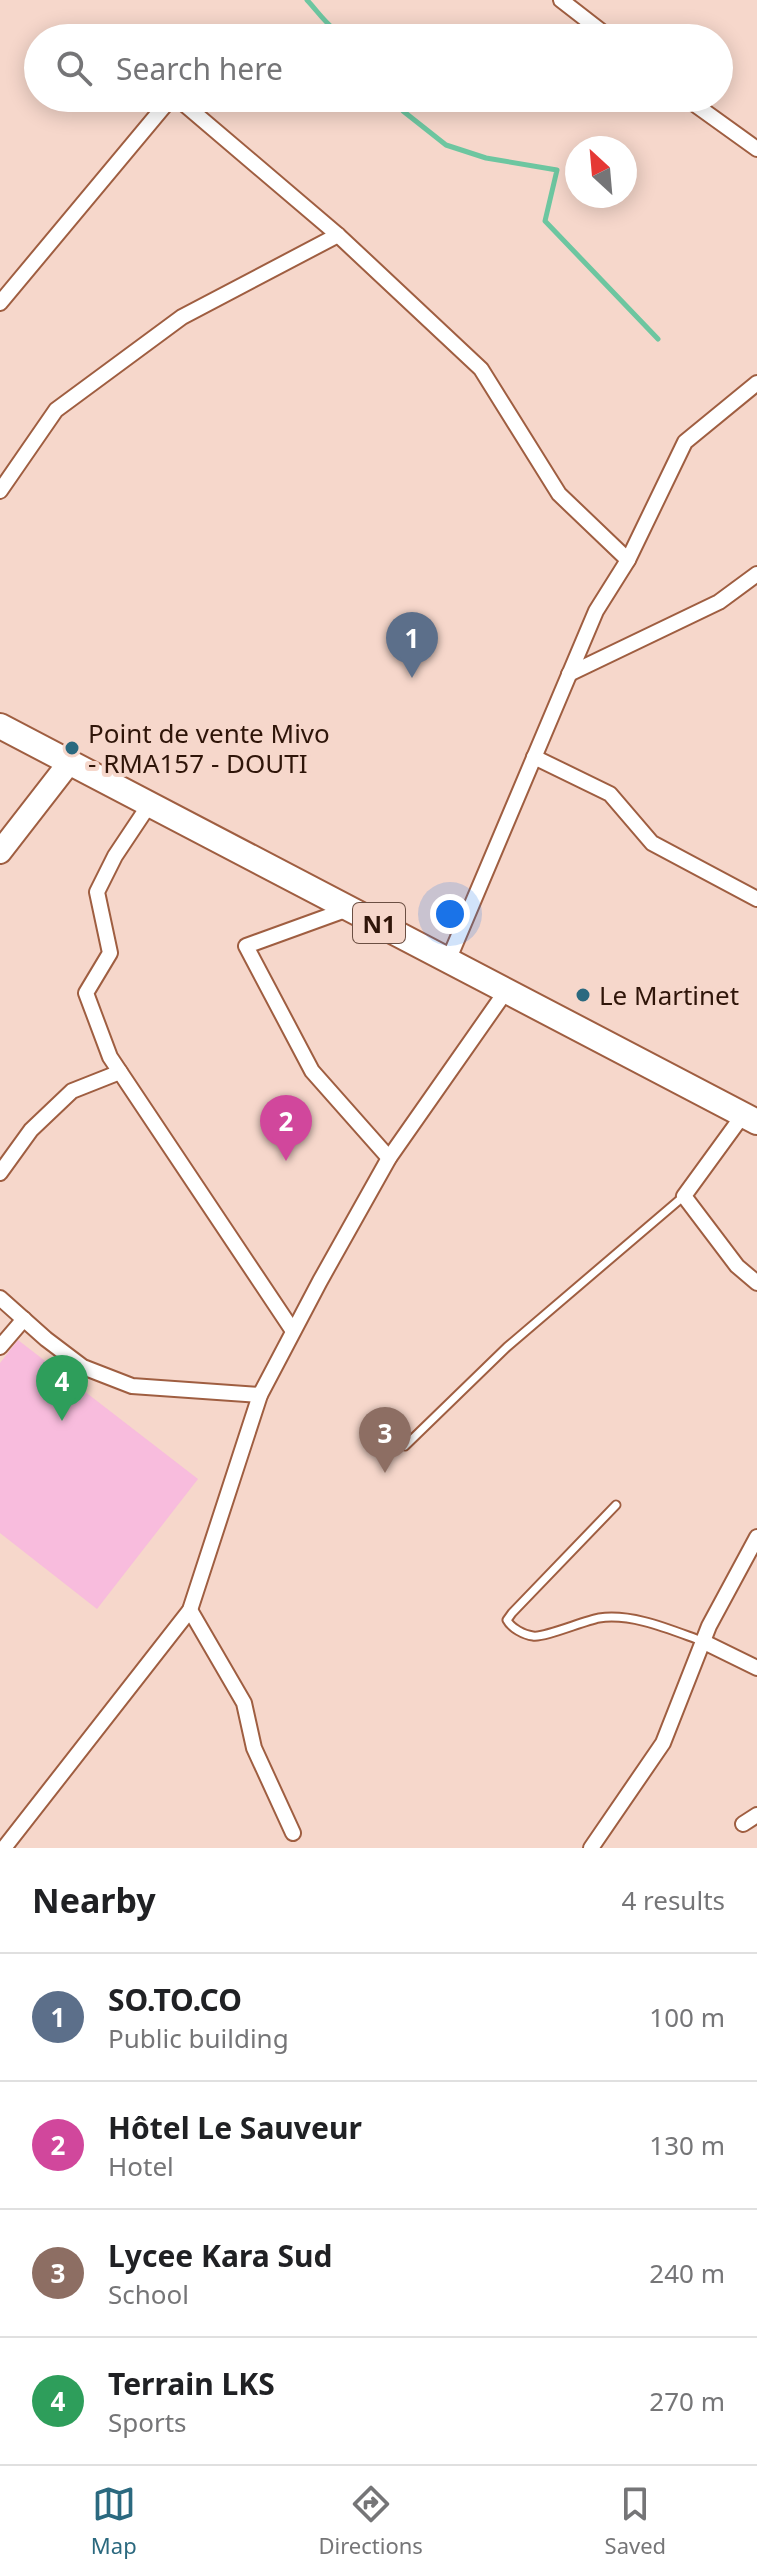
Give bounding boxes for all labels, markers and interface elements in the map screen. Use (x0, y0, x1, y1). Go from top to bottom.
search box (24, 24, 733, 112)
icon: search (52, 46, 96, 90)
text: Search here (116, 48, 283, 89)
north arrow (565, 136, 637, 208)
pin: 1 (386, 612, 438, 678)
place label: Point de vente Mivo - RMA157 - DOUTI (88, 715, 330, 781)
marker: Point de vente Mivo - RMA157 - DOUTI (63, 739, 81, 757)
your location (430, 894, 470, 934)
road number: N1 (353, 903, 405, 943)
place label: Le Martinet (599, 977, 739, 1013)
marker: Le Martinet (574, 986, 592, 1004)
pin: 2 (260, 1095, 312, 1161)
pin: 4 (36, 1355, 88, 1421)
pin: 3 (359, 1407, 411, 1473)
text: Nearby (32, 1877, 156, 1923)
text: 4 results (621, 1882, 725, 1918)
text: SO.TO.CO (108, 1979, 242, 2020)
text: 1 (51, 1999, 65, 2035)
text: 100 m (649, 1999, 725, 2035)
text: Public building (108, 2020, 289, 2056)
text: Hôtel Le Sauveur (108, 2107, 362, 2148)
text: 2 (51, 2127, 65, 2163)
text: 130 m (649, 2127, 725, 2163)
text: Hotel (108, 2148, 174, 2184)
text: Lycee Kara Sud (108, 2235, 332, 2276)
text: 3 (51, 2255, 65, 2291)
text: 240 m (649, 2255, 725, 2291)
text: School (108, 2276, 189, 2312)
text: Terrain LKS (108, 2363, 275, 2404)
text: 4 (51, 2383, 65, 2419)
text: 270 m (649, 2383, 725, 2419)
text: Sports (108, 2404, 187, 2440)
tab: Map (91, 2482, 137, 2560)
tab: Directions (318, 2482, 423, 2560)
tab: Saved (605, 2482, 666, 2560)

